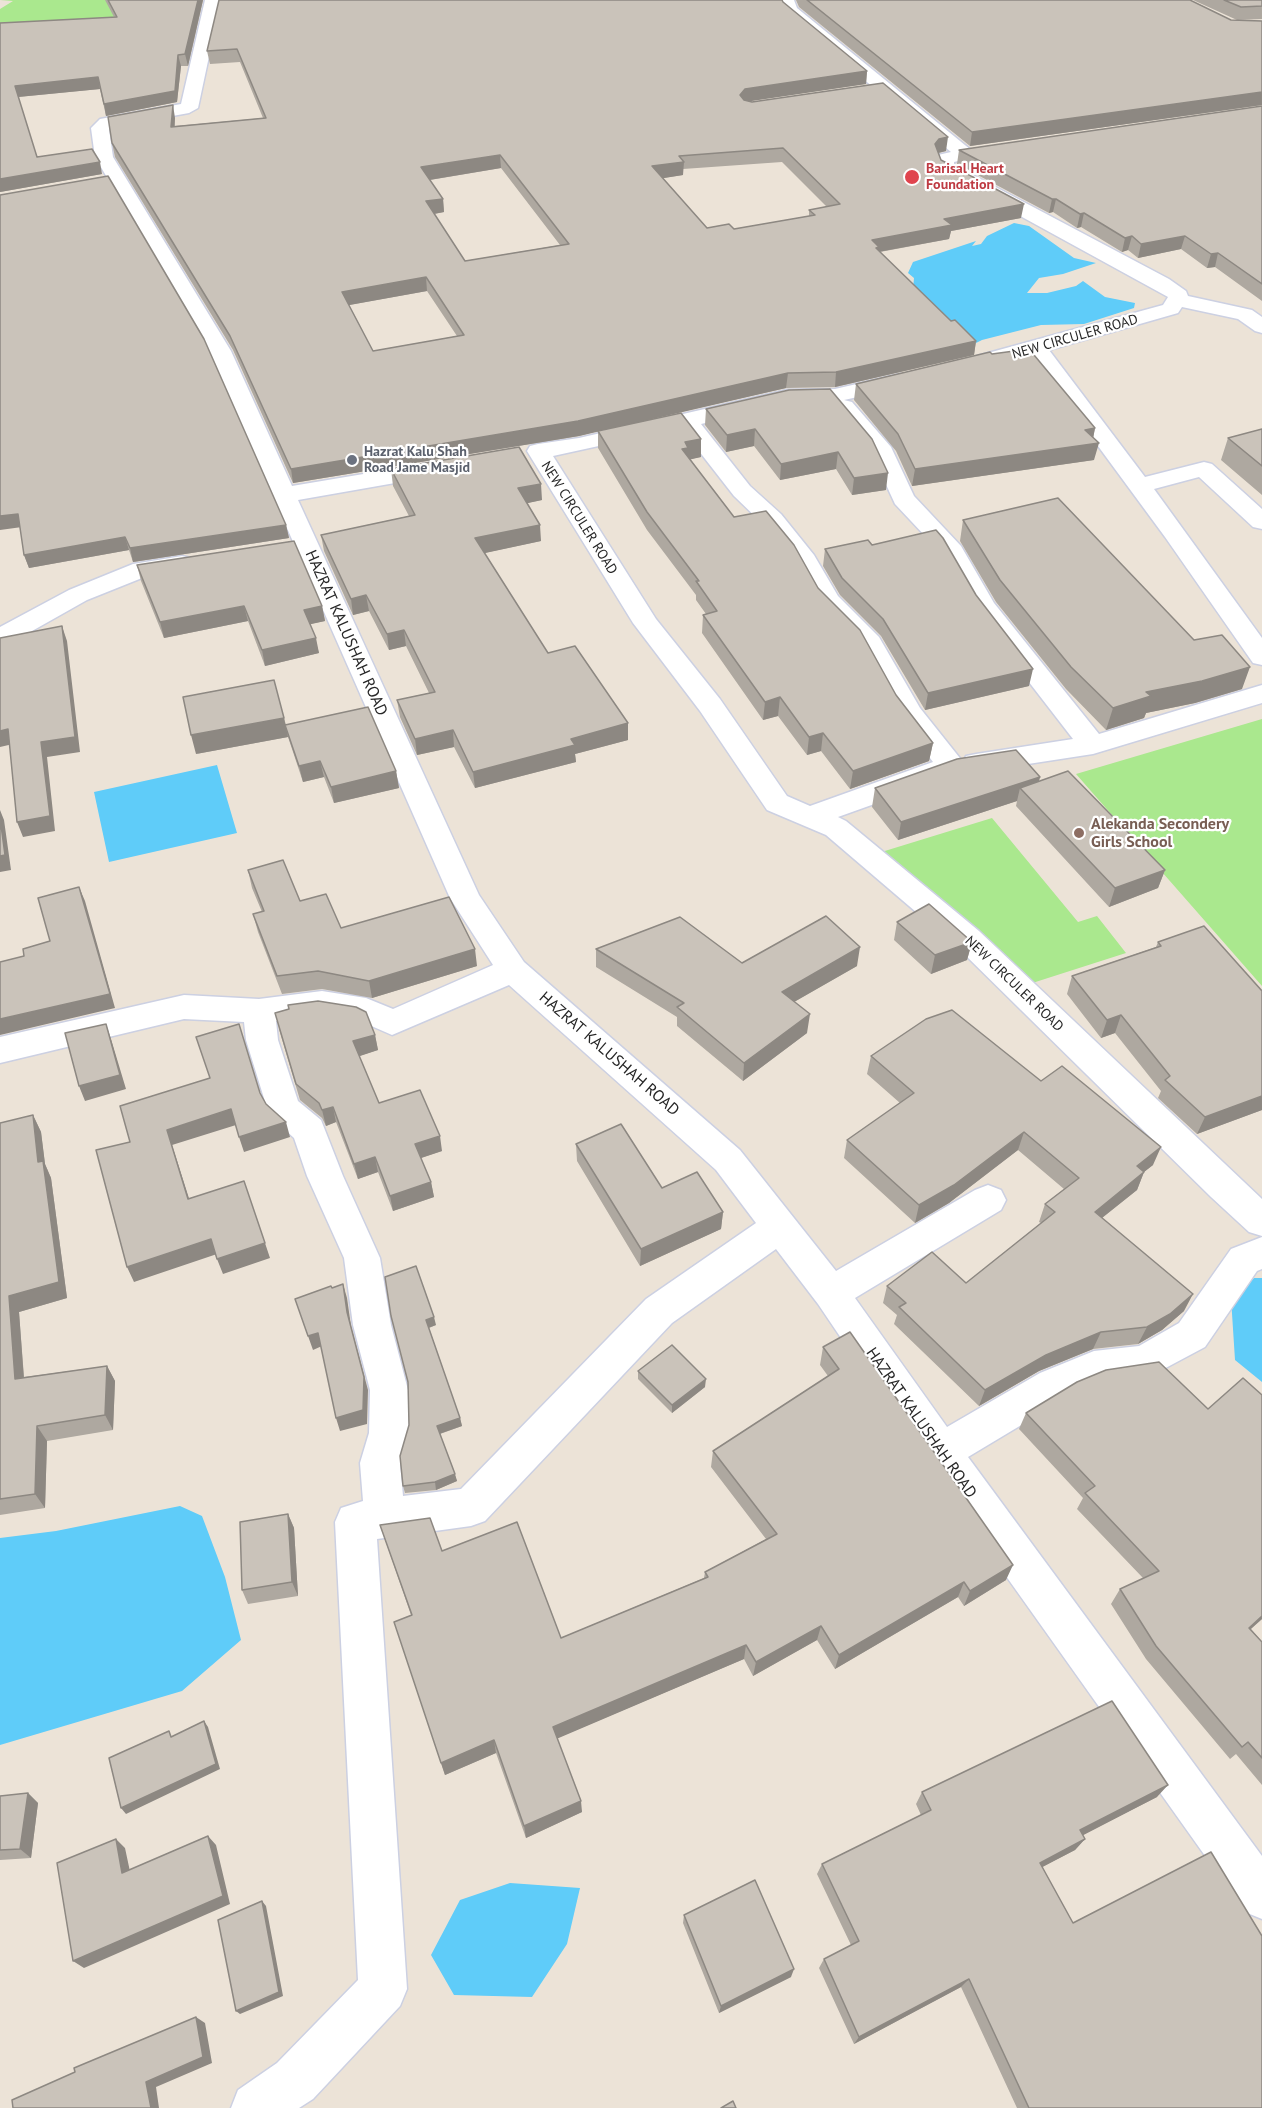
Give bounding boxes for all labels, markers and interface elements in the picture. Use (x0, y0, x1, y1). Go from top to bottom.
place label: Barisal Heart Foundation (926, 161, 1004, 194)
marker: Barisal Heart Foundation (903, 168, 921, 186)
street label: NEW CIRCULER ROAD (1010, 311, 1140, 363)
place label: Hazrat Kalu Shah Road Jame Masjid (364, 444, 470, 476)
marker: Hazrat Kalu Shah Road Jame Masjid (345, 453, 359, 467)
street label: NEW CIRCULER ROAD (537, 458, 621, 578)
street label: HAZRAT KALUSHAH ROAD (301, 547, 391, 719)
place label: Alekanda Secondery Girls School (1091, 814, 1229, 852)
marker: Alekanda Secondery Girls School (1072, 826, 1086, 840)
street label: NEW CIRCULER ROAD (961, 933, 1067, 1035)
street label: HAZRAT KALUSHAH ROAD (535, 988, 683, 1120)
street label: HAZRAT KALUSHAH ROAD (862, 1344, 980, 1502)

